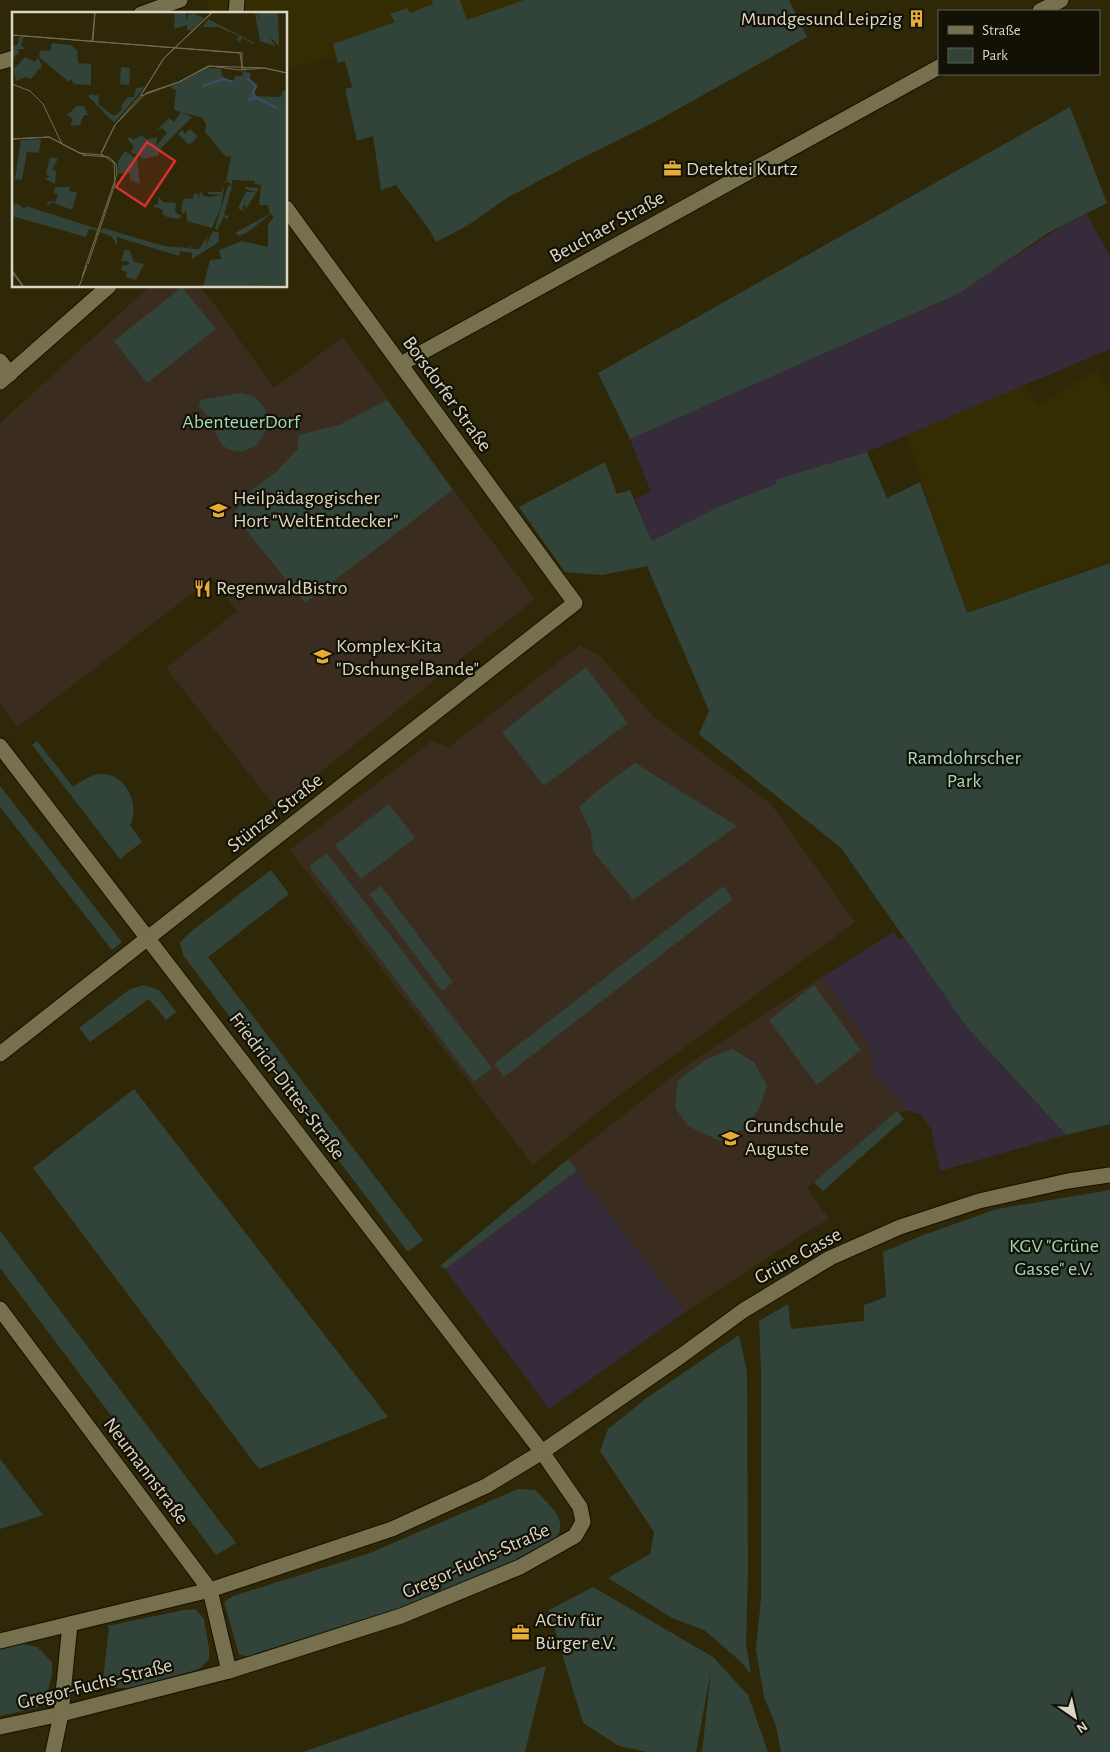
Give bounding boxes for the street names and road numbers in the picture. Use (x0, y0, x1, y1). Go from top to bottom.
street label: Beuchaer Straße (546, 187, 668, 267)
street label: Borsdorfer Straße (399, 333, 495, 455)
street label: Stünzer Straße (224, 770, 326, 856)
street label: Friedrich-Dittes-Straße (225, 1009, 349, 1163)
street label: Grüne Gasse (751, 1224, 845, 1288)
street label: Neumannstraße (100, 1414, 192, 1528)
street label: Gregor-Fuchs-Straße (399, 1520, 553, 1602)
street label: Gregor-Fuchs-Straße (15, 1655, 175, 1713)

